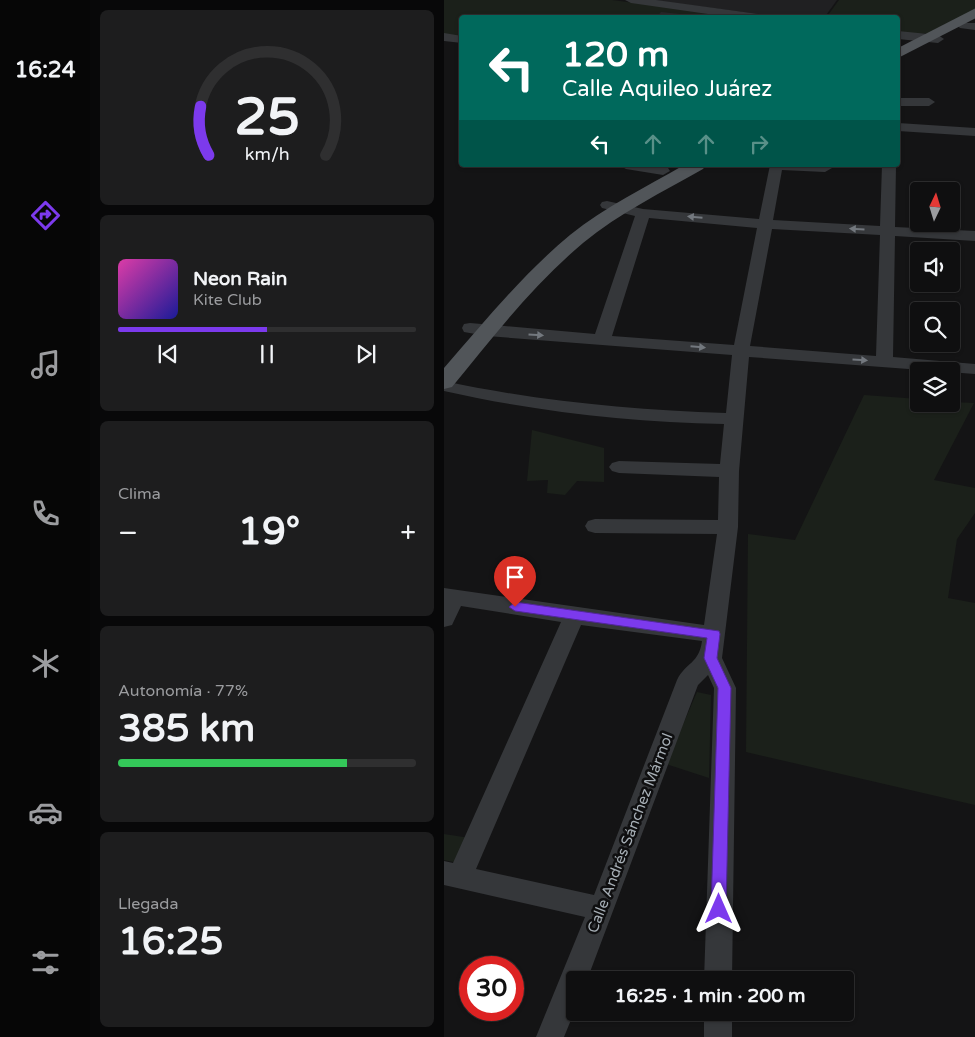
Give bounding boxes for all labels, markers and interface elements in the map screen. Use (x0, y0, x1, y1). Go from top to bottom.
text: 120 m (562, 34, 669, 76)
icon: left (479, 35, 544, 100)
text: 16:24 (15, 57, 75, 83)
text: Calle Aquileo Juárez (562, 76, 772, 102)
text: 25 (234, 86, 300, 149)
icon: left (586, 130, 614, 158)
icon: ahead (639, 130, 667, 158)
icon: ahead (692, 130, 720, 158)
icon: right (745, 130, 773, 158)
text: km/h (245, 144, 289, 165)
north arrow (910, 182, 960, 232)
map controls (910, 182, 960, 412)
icon: directions (28, 198, 63, 233)
one-way arrow (686, 213, 702, 221)
one-way arrow (848, 224, 864, 232)
button: sound (910, 242, 960, 292)
text: Neon Rain (193, 268, 287, 290)
text: Kite Club (193, 290, 262, 310)
button: search (910, 302, 960, 352)
one-way arrow (528, 331, 544, 339)
icon: previous (154, 340, 182, 368)
icon: pause (253, 340, 281, 368)
icon: next (352, 340, 380, 368)
one-way arrow (690, 343, 706, 351)
icon: music (28, 347, 63, 382)
one-way arrow (852, 356, 868, 364)
button: layers (910, 362, 960, 412)
text: Clima (118, 484, 161, 504)
icon: phone (28, 496, 63, 531)
text: 19° (238, 509, 300, 555)
text: − (118, 516, 138, 550)
text: + (400, 516, 416, 550)
pin (494, 556, 536, 607)
icon: arrive (501, 563, 529, 591)
icon: climate (28, 646, 63, 681)
text: Autonomía · 77% (118, 681, 248, 701)
text: 385 km (118, 706, 255, 752)
street label: Calle Andrés Sánchez Mármol (583, 731, 677, 935)
icon: car (28, 795, 63, 830)
position arrow (692, 882, 744, 934)
text: Llegada (118, 894, 178, 914)
text: 16:25 (118, 919, 223, 965)
icon: filters (28, 945, 63, 980)
speed limit sign: 30 (459, 956, 524, 1021)
text: 16:25 · 1 min · 200 m (614, 985, 806, 1007)

